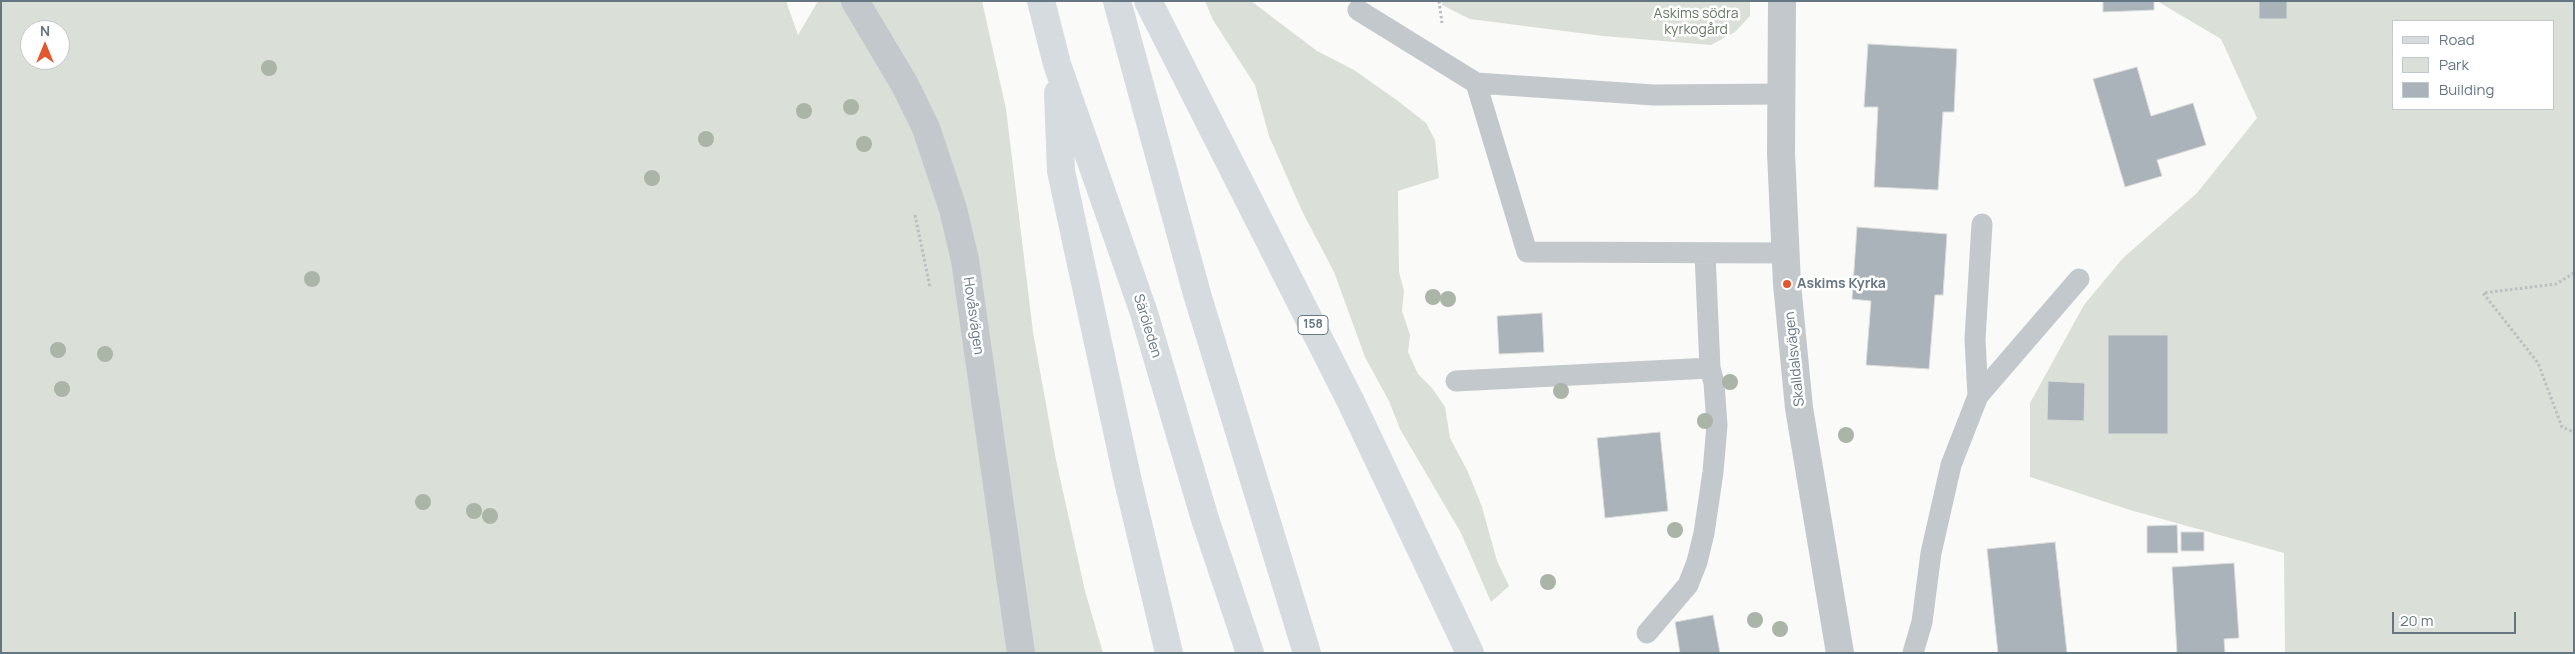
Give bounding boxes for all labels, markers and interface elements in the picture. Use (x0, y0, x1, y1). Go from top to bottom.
park label: Askims södra kyrkogård (1654, 6, 1738, 38)
north arrow (20, 20, 70, 70)
legend (2392, 20, 2555, 110)
text: N (40, 21, 50, 40)
text: Road (2439, 29, 2475, 50)
text: Park (2439, 54, 2469, 75)
text: Building (2439, 79, 2494, 100)
street label: Hovåsvägen (959, 276, 987, 356)
place label: Askims Kyrka (1797, 276, 1886, 292)
marker: Askims Kyrka (1781, 278, 1793, 290)
street label: Säröleden (1129, 292, 1165, 360)
street label: Skalldalsvägen (1782, 311, 1808, 407)
road number: 158 (1298, 316, 1328, 334)
scale bar (2395, 602, 2519, 634)
text: 20 m (2400, 610, 2433, 631)

